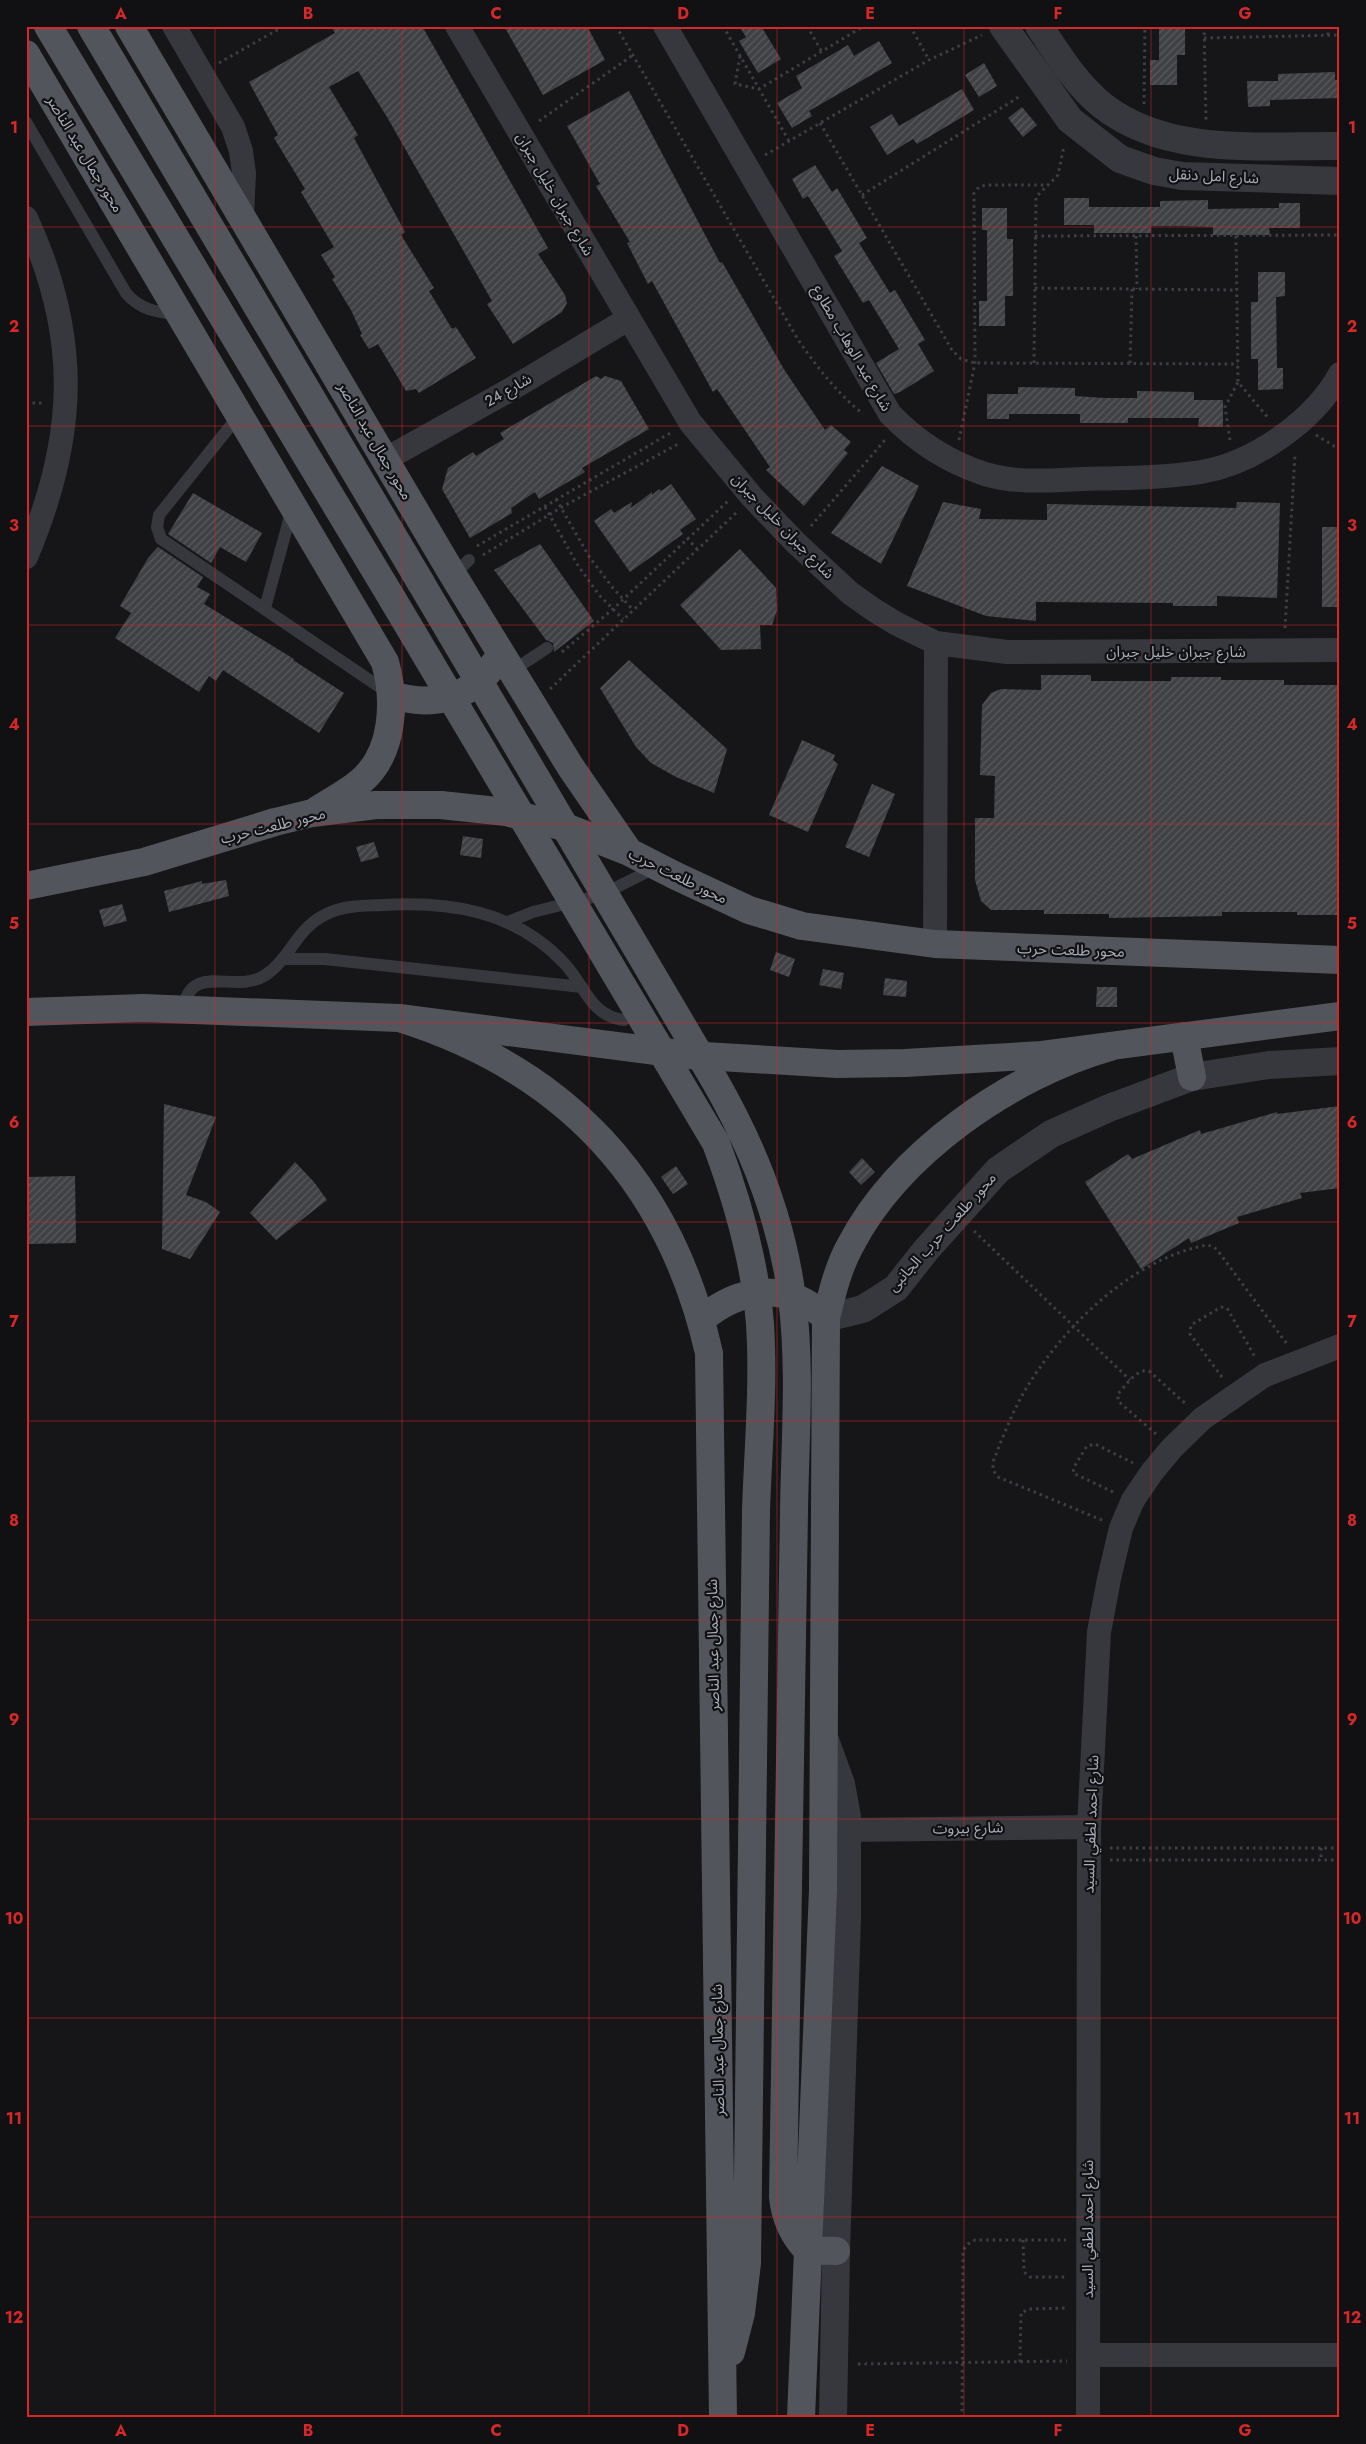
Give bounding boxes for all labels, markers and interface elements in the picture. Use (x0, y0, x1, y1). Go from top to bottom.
text: A (114, 2, 127, 25)
text: B (303, 2, 313, 25)
text: C (490, 2, 502, 25)
text: D (677, 2, 689, 25)
text: E (865, 2, 875, 25)
text: F (1054, 2, 1062, 25)
text: G (1238, 2, 1252, 25)
street label: محور جمال عبد الناصر (41, 90, 129, 217)
text: 1 (10, 116, 18, 139)
text: 1 (1348, 116, 1356, 139)
street label: شارع جبران خليل جبران (510, 128, 599, 261)
street label: شارع امل دنقل (1168, 163, 1260, 190)
street label: شارع عبد الوهاب مطاوع (806, 281, 897, 416)
text: 2 (9, 315, 19, 338)
text: 2 (1347, 315, 1357, 338)
street label: شارع 24 (480, 368, 536, 413)
street label: محور جمال عبد الناصر (332, 377, 418, 504)
street label: شارع جبران خليل جبران (726, 468, 839, 585)
text: 3 (9, 514, 19, 537)
text: 3 (1347, 514, 1357, 537)
street label: شارع جبران خليل جبران (1106, 641, 1246, 664)
text: 4 (8, 713, 20, 736)
text: 4 (1346, 713, 1358, 736)
street label: محور طلعت حرب (218, 802, 328, 850)
street label: محور طلعت حرب (625, 843, 731, 909)
text: 5 (9, 912, 19, 935)
text: 5 (1347, 912, 1357, 935)
street label: محور طلعت حرب (1017, 937, 1125, 963)
text: 6 (9, 1111, 19, 1134)
text: 6 (1347, 1111, 1357, 1134)
street label: محور طلعت حرب الجانبى (882, 1168, 1002, 1296)
text: 7 (9, 1310, 19, 1333)
text: 7 (1347, 1310, 1357, 1333)
text: 8 (9, 1509, 19, 1532)
text: 8 (1347, 1509, 1357, 1532)
street label: شارع جمال عبد الناصر (701, 1578, 726, 1712)
text: 9 (9, 1708, 19, 1731)
text: 9 (1347, 1708, 1357, 1731)
street label: شارع احمد لطفي السيد (1078, 1754, 1105, 1894)
street label: شارع بيروت (932, 1816, 1004, 1841)
text: 10 (5, 1907, 23, 1930)
text: 10 (1343, 1907, 1361, 1930)
street label: شارع جمال عبد الناصر (706, 1983, 731, 2117)
text: 11 (6, 2107, 22, 2130)
text: 11 (1344, 2107, 1360, 2130)
street label: شارع احمد لطفي السيد (1077, 2159, 1100, 2298)
text: 12 (5, 2306, 23, 2329)
text: 12 (1343, 2306, 1361, 2329)
text: A (114, 2419, 127, 2442)
text: B (303, 2419, 313, 2442)
text: C (490, 2419, 502, 2442)
text: D (677, 2419, 689, 2442)
text: E (865, 2419, 875, 2442)
text: F (1054, 2419, 1062, 2442)
text: G (1238, 2419, 1252, 2442)

